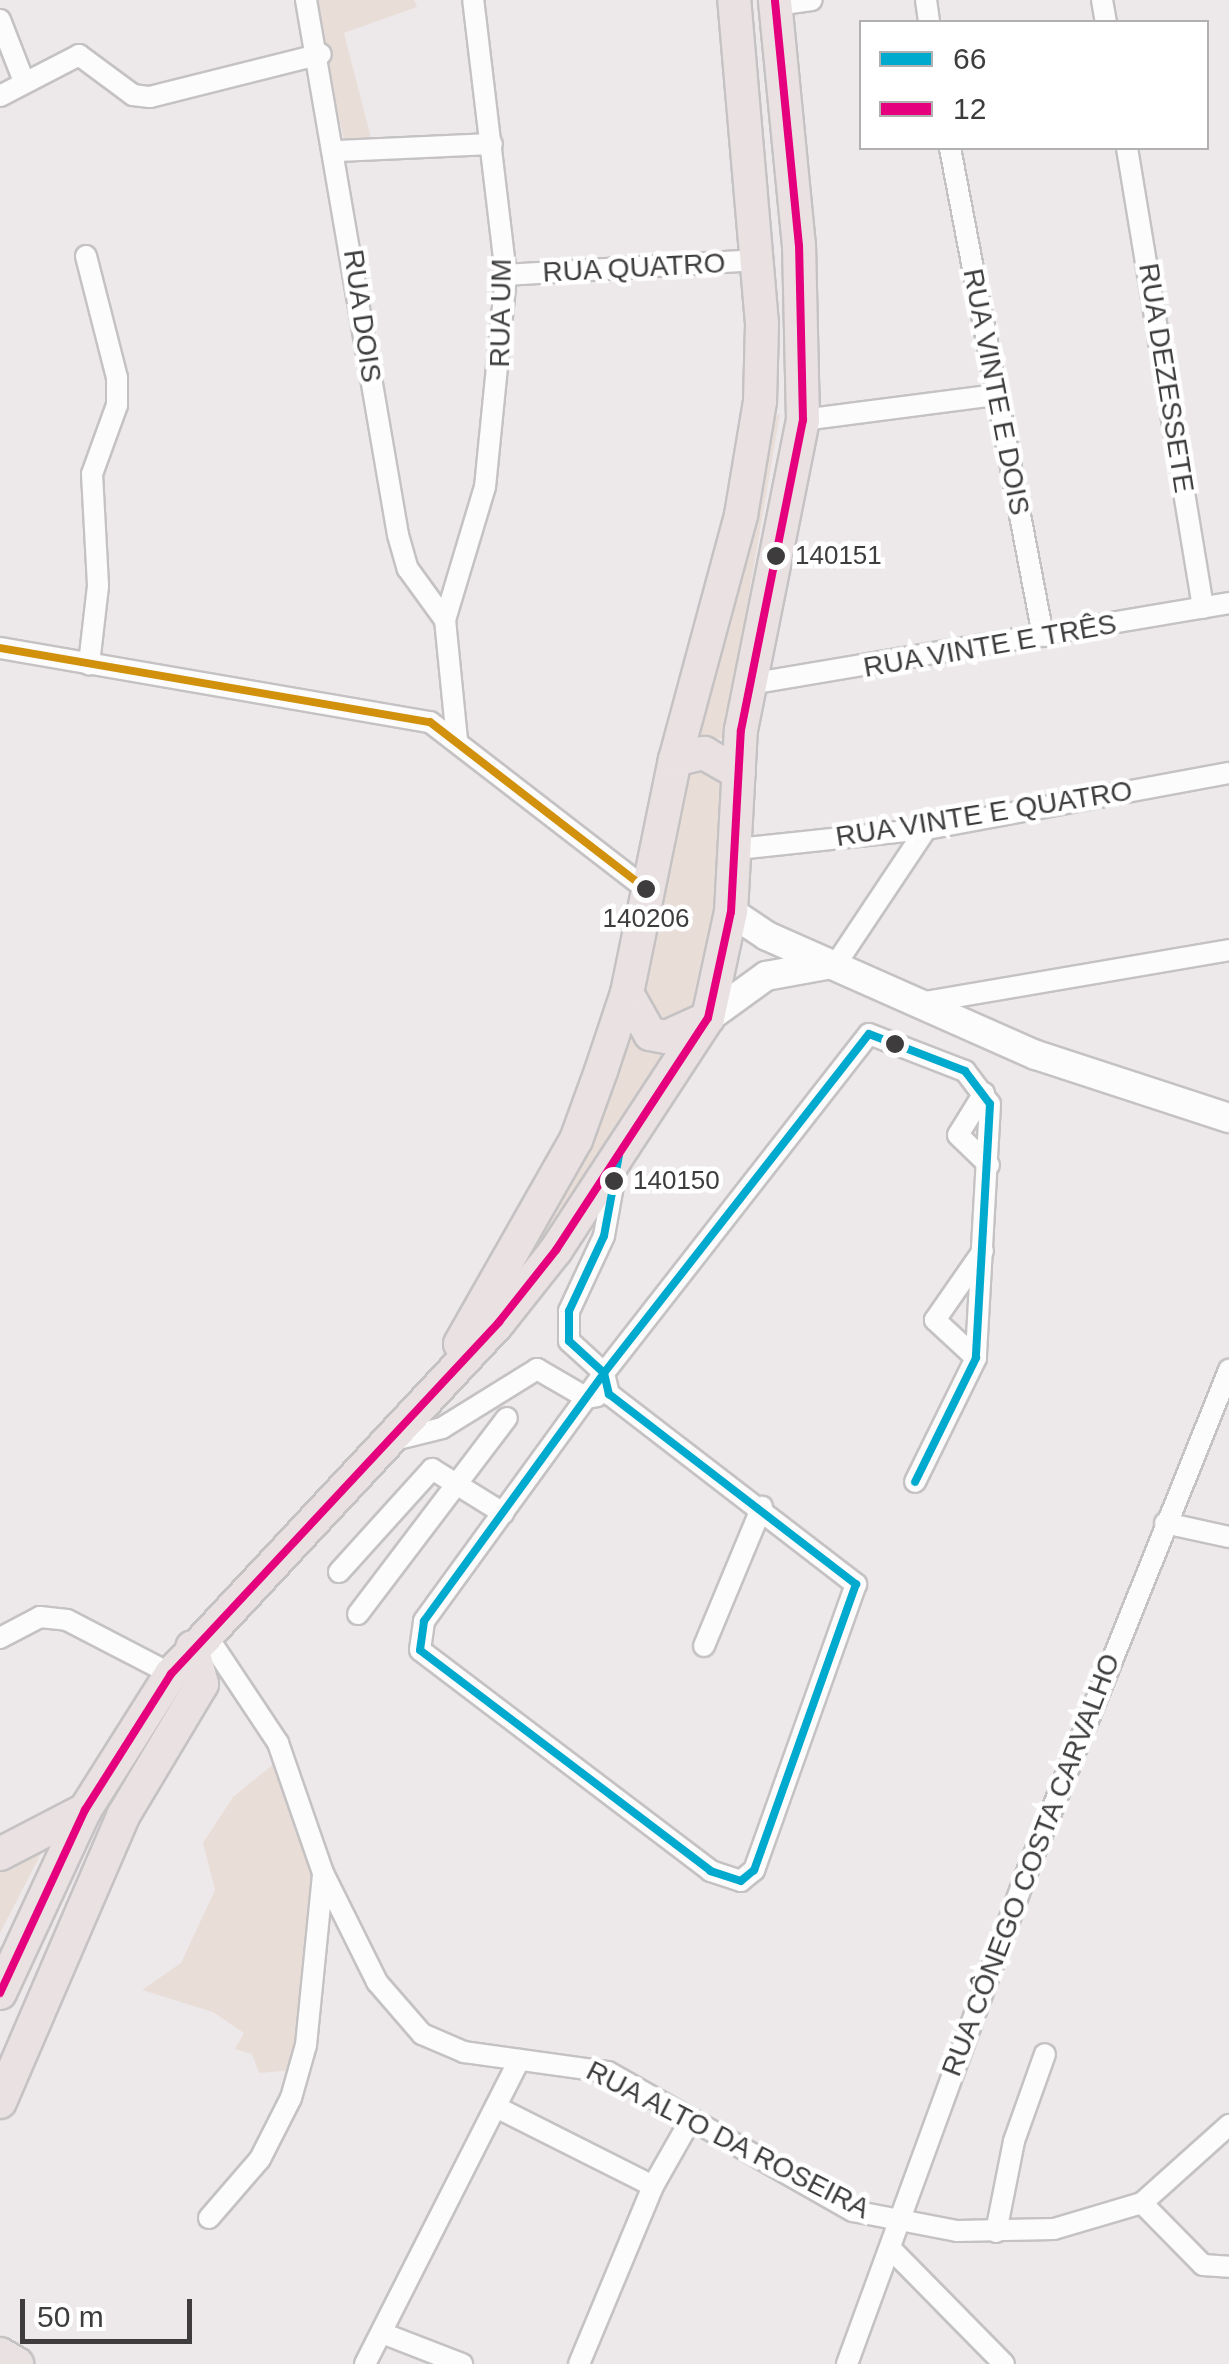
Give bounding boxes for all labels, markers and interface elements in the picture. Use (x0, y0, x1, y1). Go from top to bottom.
legend (859, 20, 1209, 150)
text: 66 (953, 42, 986, 75)
text: 12 (953, 92, 986, 125)
street label: RUA QUATRO (541, 246, 727, 290)
street label: RUA DOIS (336, 247, 388, 385)
street label: RUA UM (483, 257, 519, 369)
street label: RUA DEZESSETE (1131, 260, 1201, 496)
street label: RUA VINTE E DOIS (955, 265, 1037, 519)
place label: 140151 (795, 540, 882, 572)
marker: 140151 (766, 546, 786, 566)
street label: RUA VINTE E TRÊS (860, 607, 1120, 685)
street label: RUA VINTE E QUATRO (833, 774, 1135, 854)
marker: 140206 (636, 879, 656, 899)
place label: 140206 (603, 903, 689, 935)
unlabelled marker (885, 1034, 905, 1054)
place label: 140150 (633, 1165, 720, 1197)
marker: 140150 (604, 1171, 624, 1191)
street label: RUA CÔNEGO COSTA CARVALHO (934, 1648, 1128, 2082)
street label: RUA ALTO DA ROSEIRA (579, 2053, 877, 2227)
scale bar (25, 2279, 198, 2341)
text: 50 m (37, 2300, 104, 2333)

